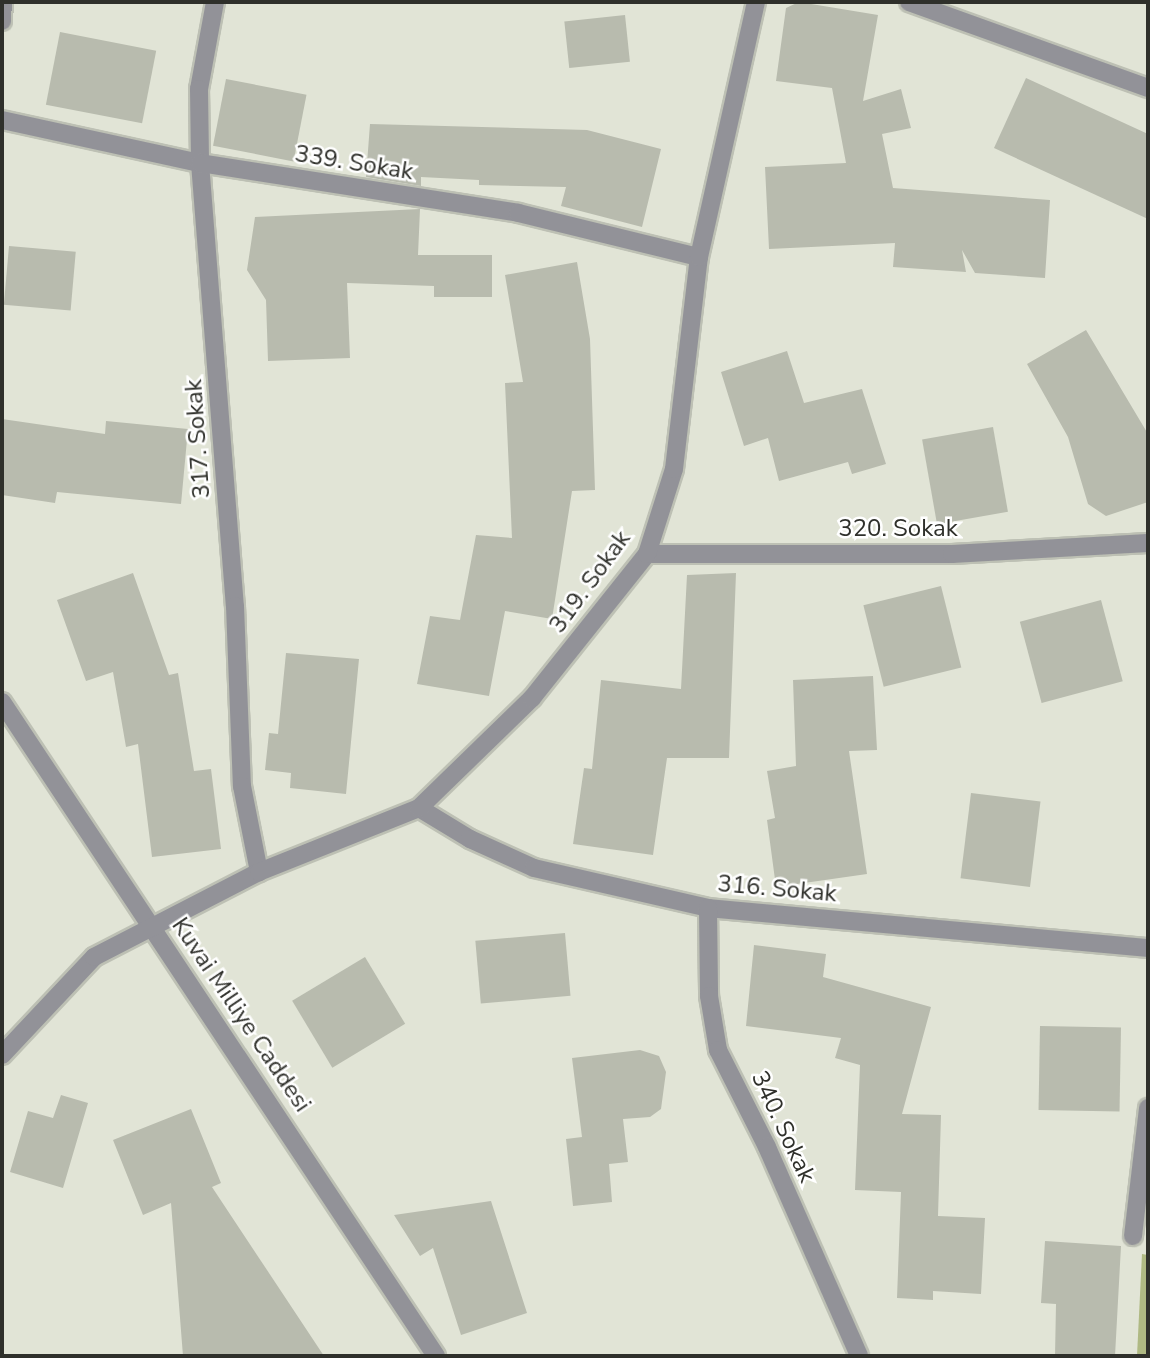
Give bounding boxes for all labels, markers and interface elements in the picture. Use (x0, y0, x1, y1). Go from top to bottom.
street label: 339. Sokak (293, 139, 415, 187)
street label: 317. Sokak (179, 378, 217, 500)
street label: 320. Sokak (838, 515, 958, 543)
street label: 319. Sokak (543, 525, 637, 639)
street label: 316. Sokak (716, 869, 838, 909)
street label: Kuvai Milliye Caddesi (165, 912, 317, 1118)
street label: 340. Sokak (745, 1067, 821, 1187)

